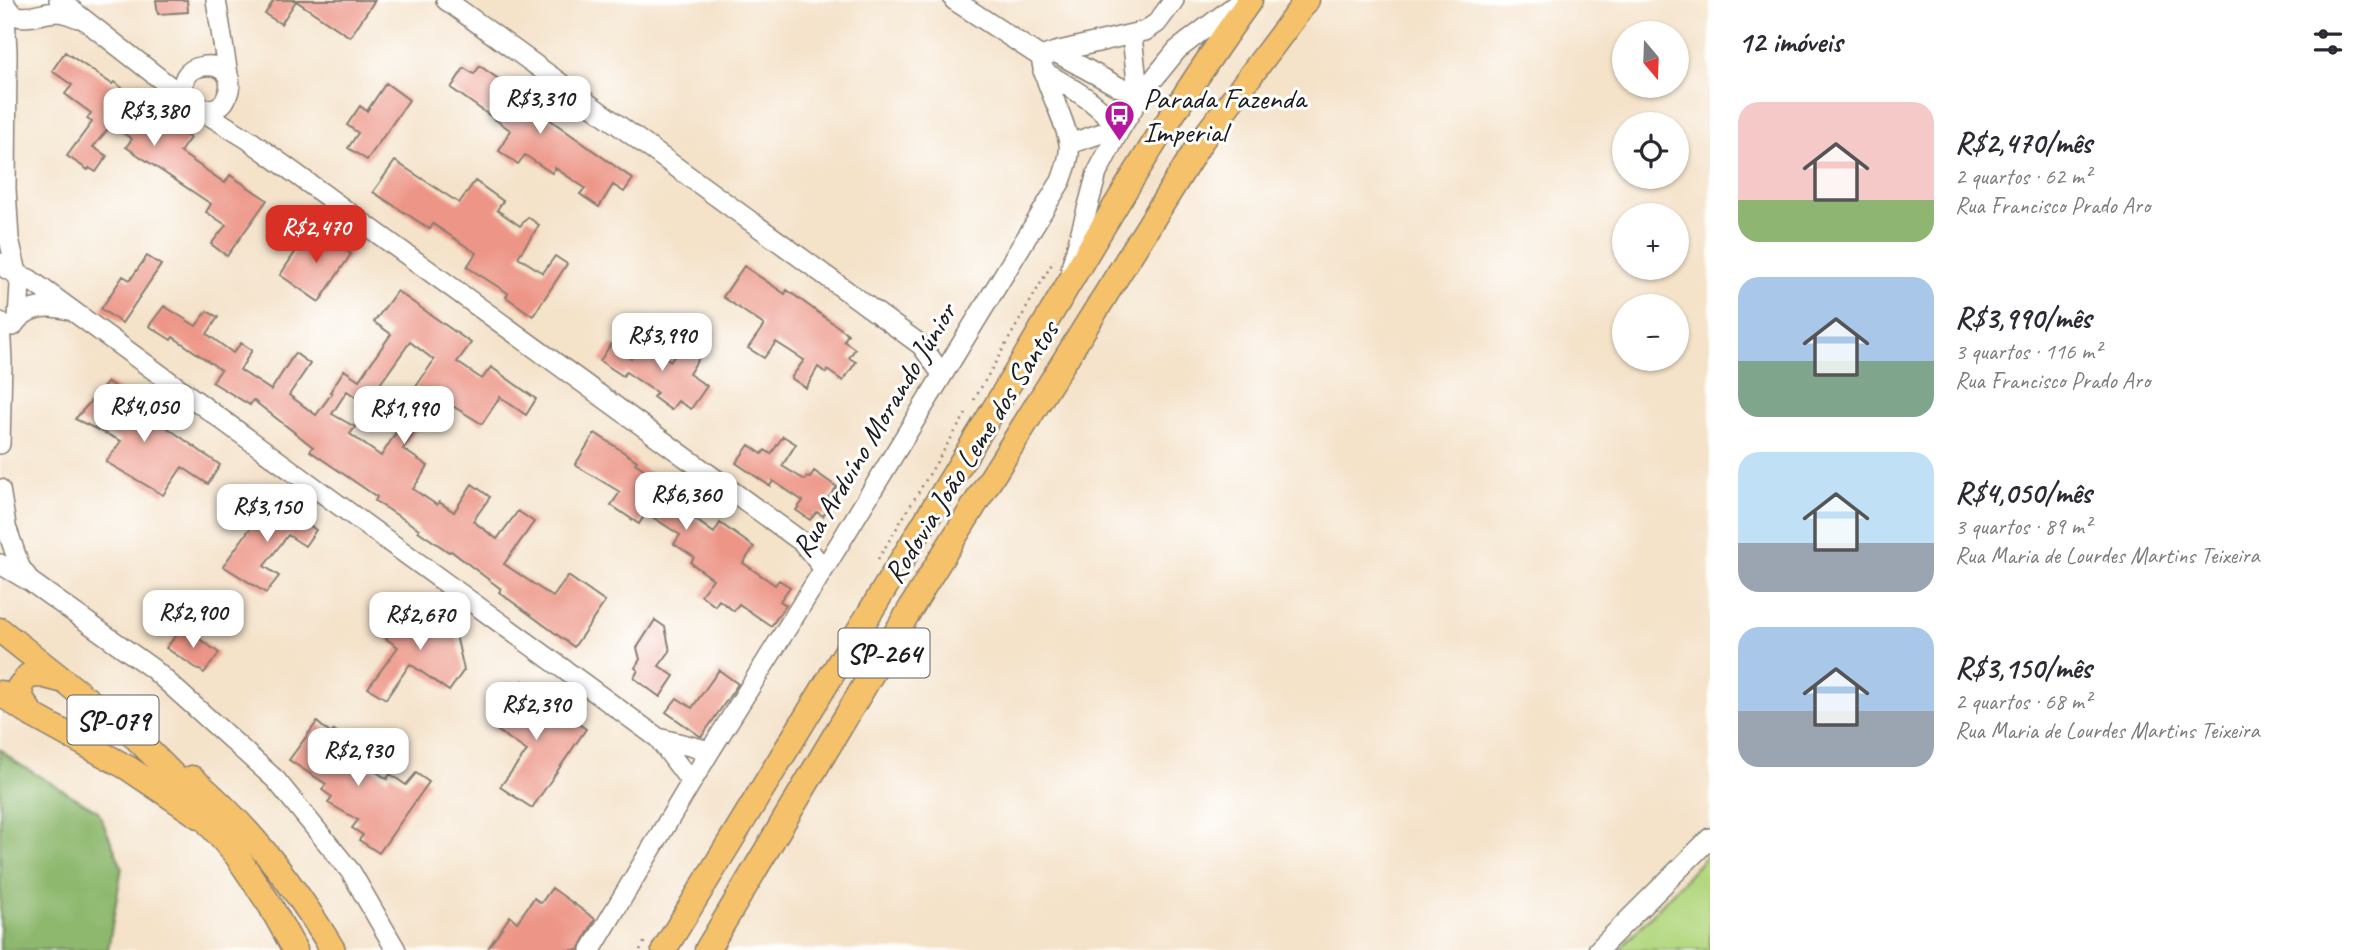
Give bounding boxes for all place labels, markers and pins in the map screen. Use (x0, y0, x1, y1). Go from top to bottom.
pin: R$3,310 (475, 76, 605, 136)
place label: Parada Fazenda Imperial (1143, 79, 1308, 151)
pin: R$3,380 (89, 88, 219, 148)
bus stop icon: Parada Fazenda Imperial (1103, 98, 1137, 142)
pin: R$2,470 (251, 205, 381, 265)
pin: R$3,990 (597, 314, 727, 373)
pin: R$4,050 (79, 384, 209, 444)
pin: R$1,990 (339, 386, 469, 446)
pin: R$6,360 (621, 472, 751, 532)
pin: R$3,150 (202, 484, 332, 544)
pin: R$2,900 (128, 590, 258, 650)
pin: R$2,670 (355, 592, 485, 652)
pin: R$2,390 (471, 682, 601, 742)
pin: R$2,930 (293, 728, 423, 788)

